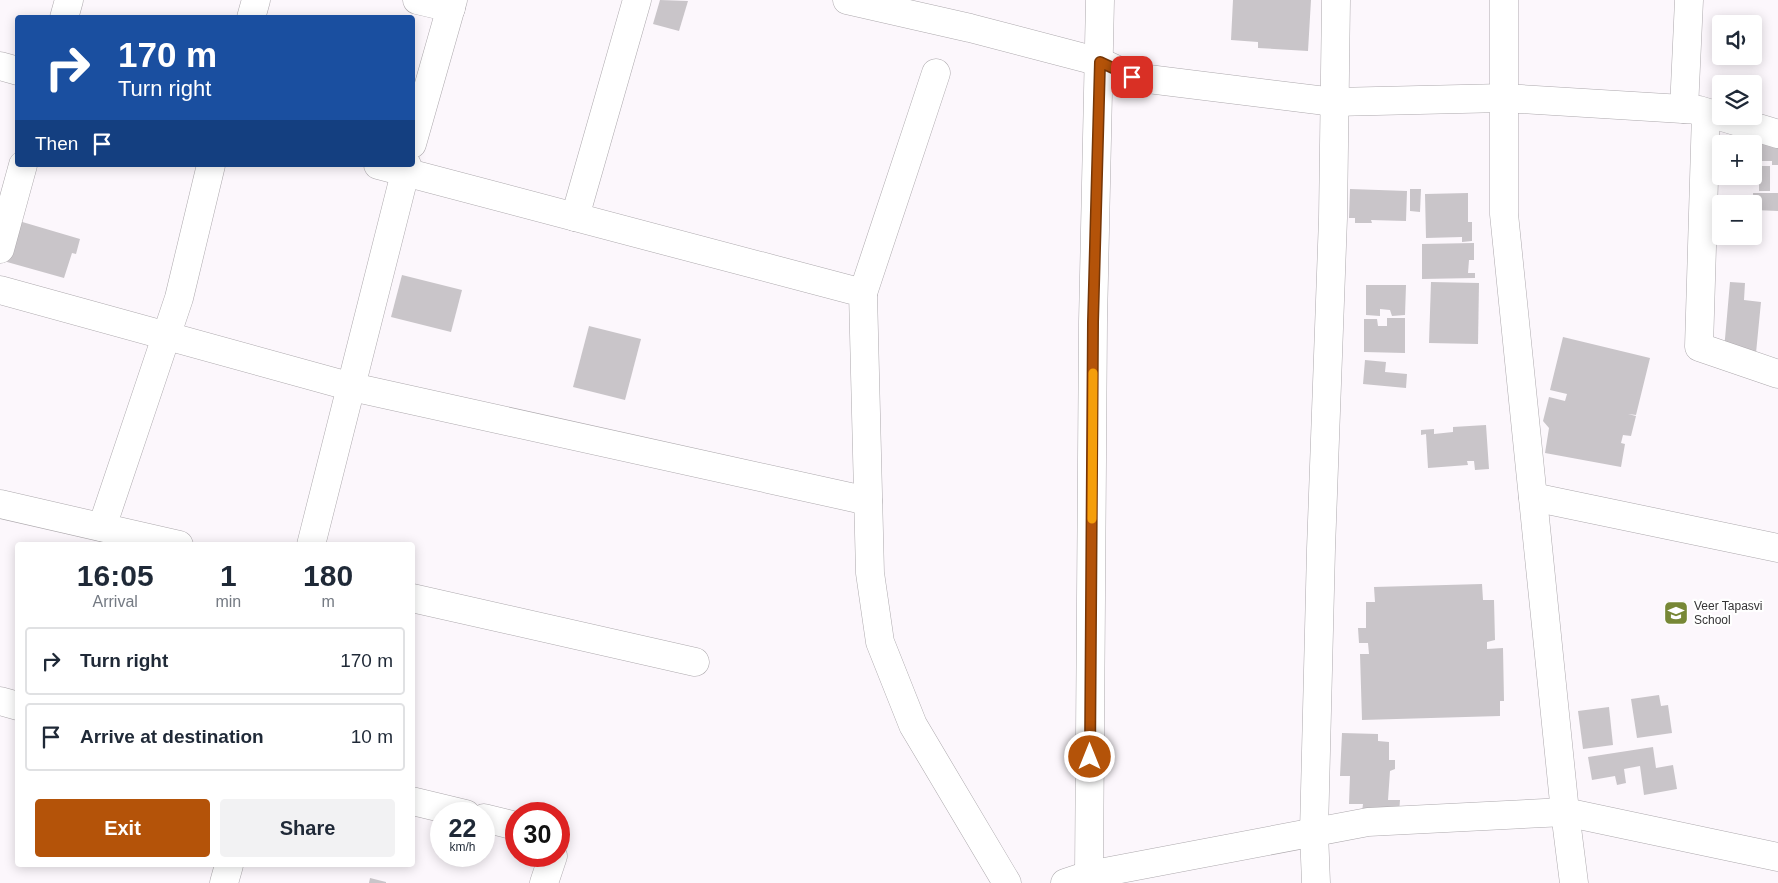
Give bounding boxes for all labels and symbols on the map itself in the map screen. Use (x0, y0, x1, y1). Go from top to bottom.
pin (1111, 56, 1153, 98)
place label: Veer Tapasvi School (1694, 599, 1763, 627)
school or university icon: Veer Tapasvi School (1663, 600, 1689, 626)
position arrow (1063, 730, 1115, 782)
speed limit sign: 30 (505, 802, 570, 867)

